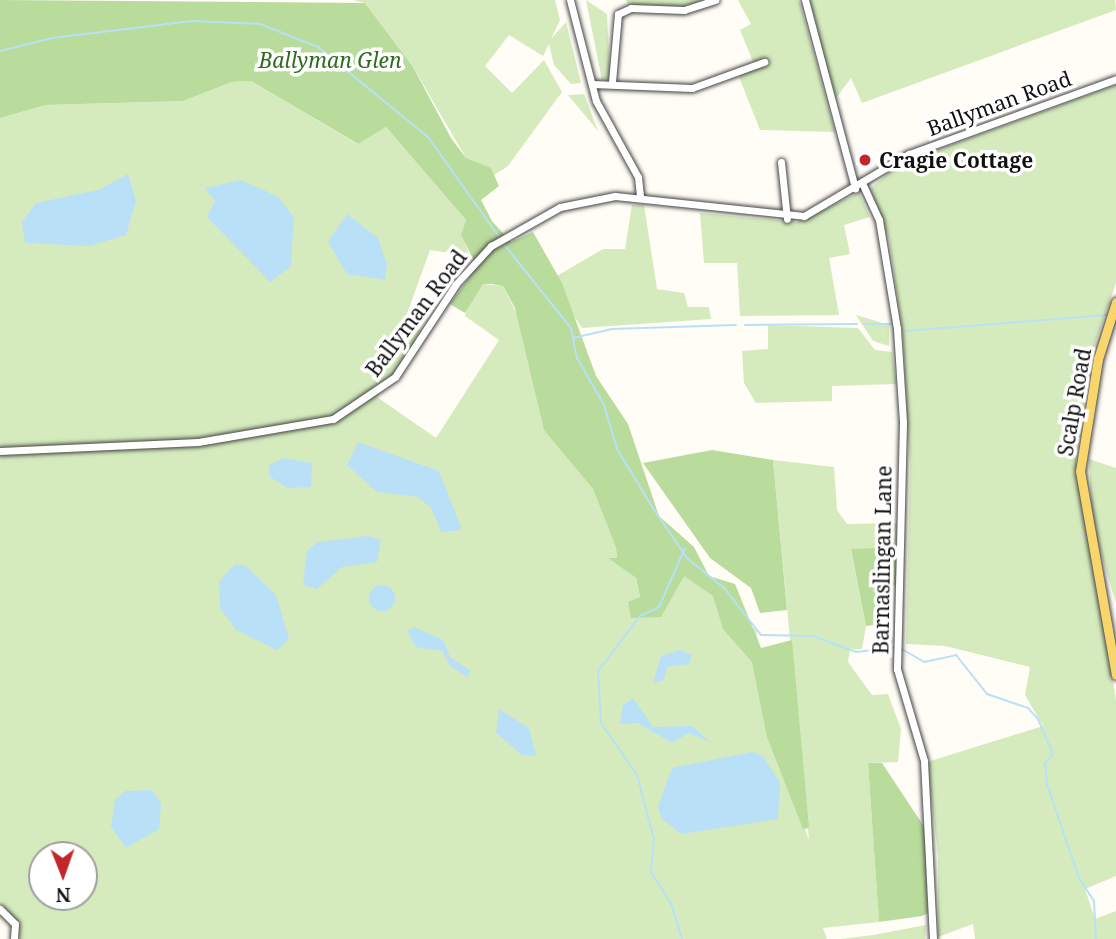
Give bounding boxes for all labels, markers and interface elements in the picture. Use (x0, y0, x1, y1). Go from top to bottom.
park label: Ballyman Glen (258, 47, 402, 73)
street label: Ballyman Road (923, 65, 1075, 141)
place label: Cragie Cottage (879, 147, 1033, 173)
marker: Cragie Cottage (857, 152, 873, 168)
street label: Ballyman Road (360, 245, 472, 381)
street label: Scalp Road (1052, 346, 1096, 458)
street label: Barnaslingan Lane (868, 465, 896, 655)
north arrow (28, 841, 98, 911)
text: N (56, 882, 71, 908)

